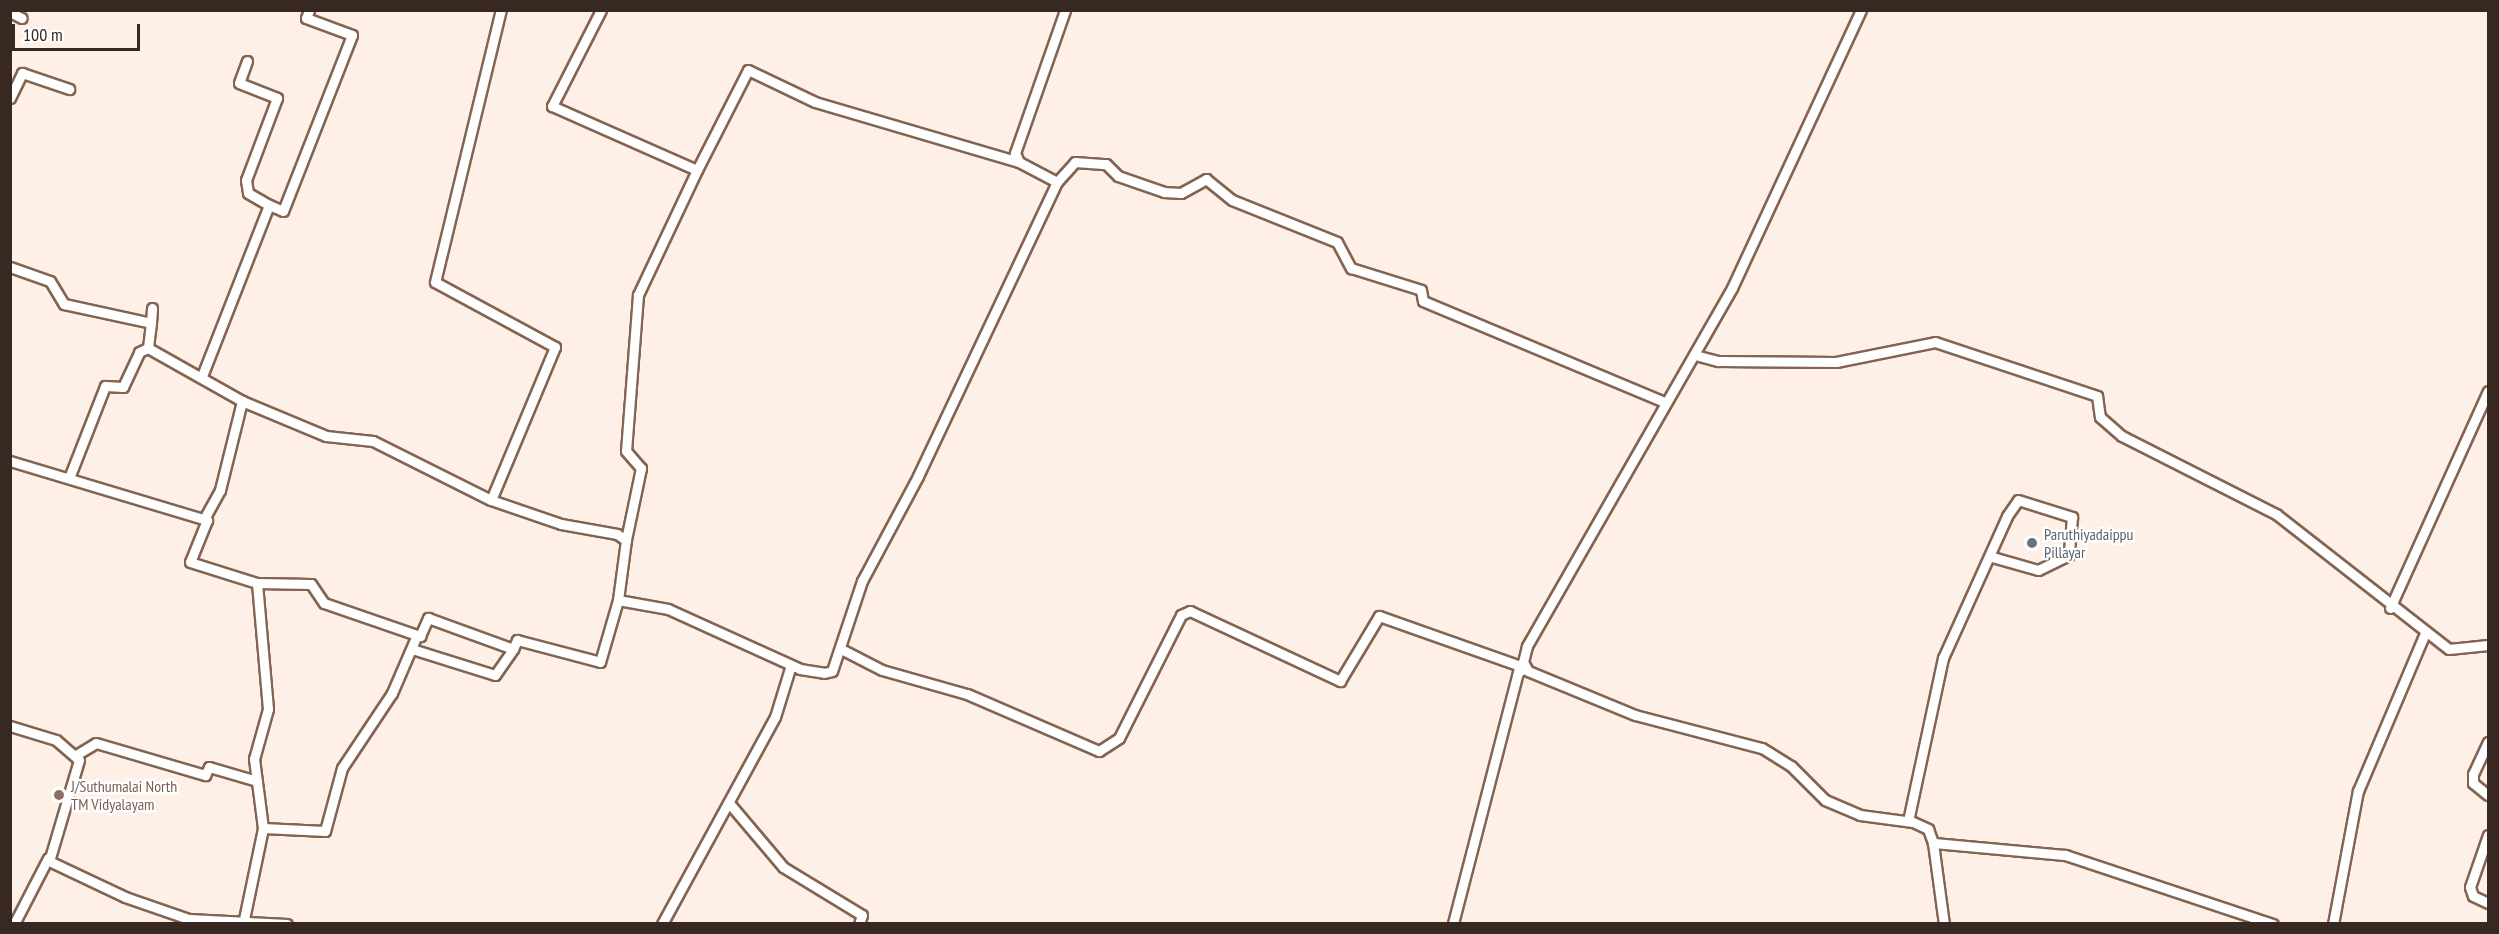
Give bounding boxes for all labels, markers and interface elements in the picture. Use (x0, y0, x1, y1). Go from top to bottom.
scale bar (15, 12, 142, 50)
text: 100 m (23, 23, 63, 46)
place label: Paruthiyadaippu Pillayar (2044, 524, 2134, 562)
marker: Paruthiyadaippu Pillayar (2025, 536, 2039, 550)
place label: J/Suthumalai North TM Vidyalayam (71, 776, 177, 814)
marker: J/Suthumalai North TM Vidyalayam (52, 788, 66, 802)

